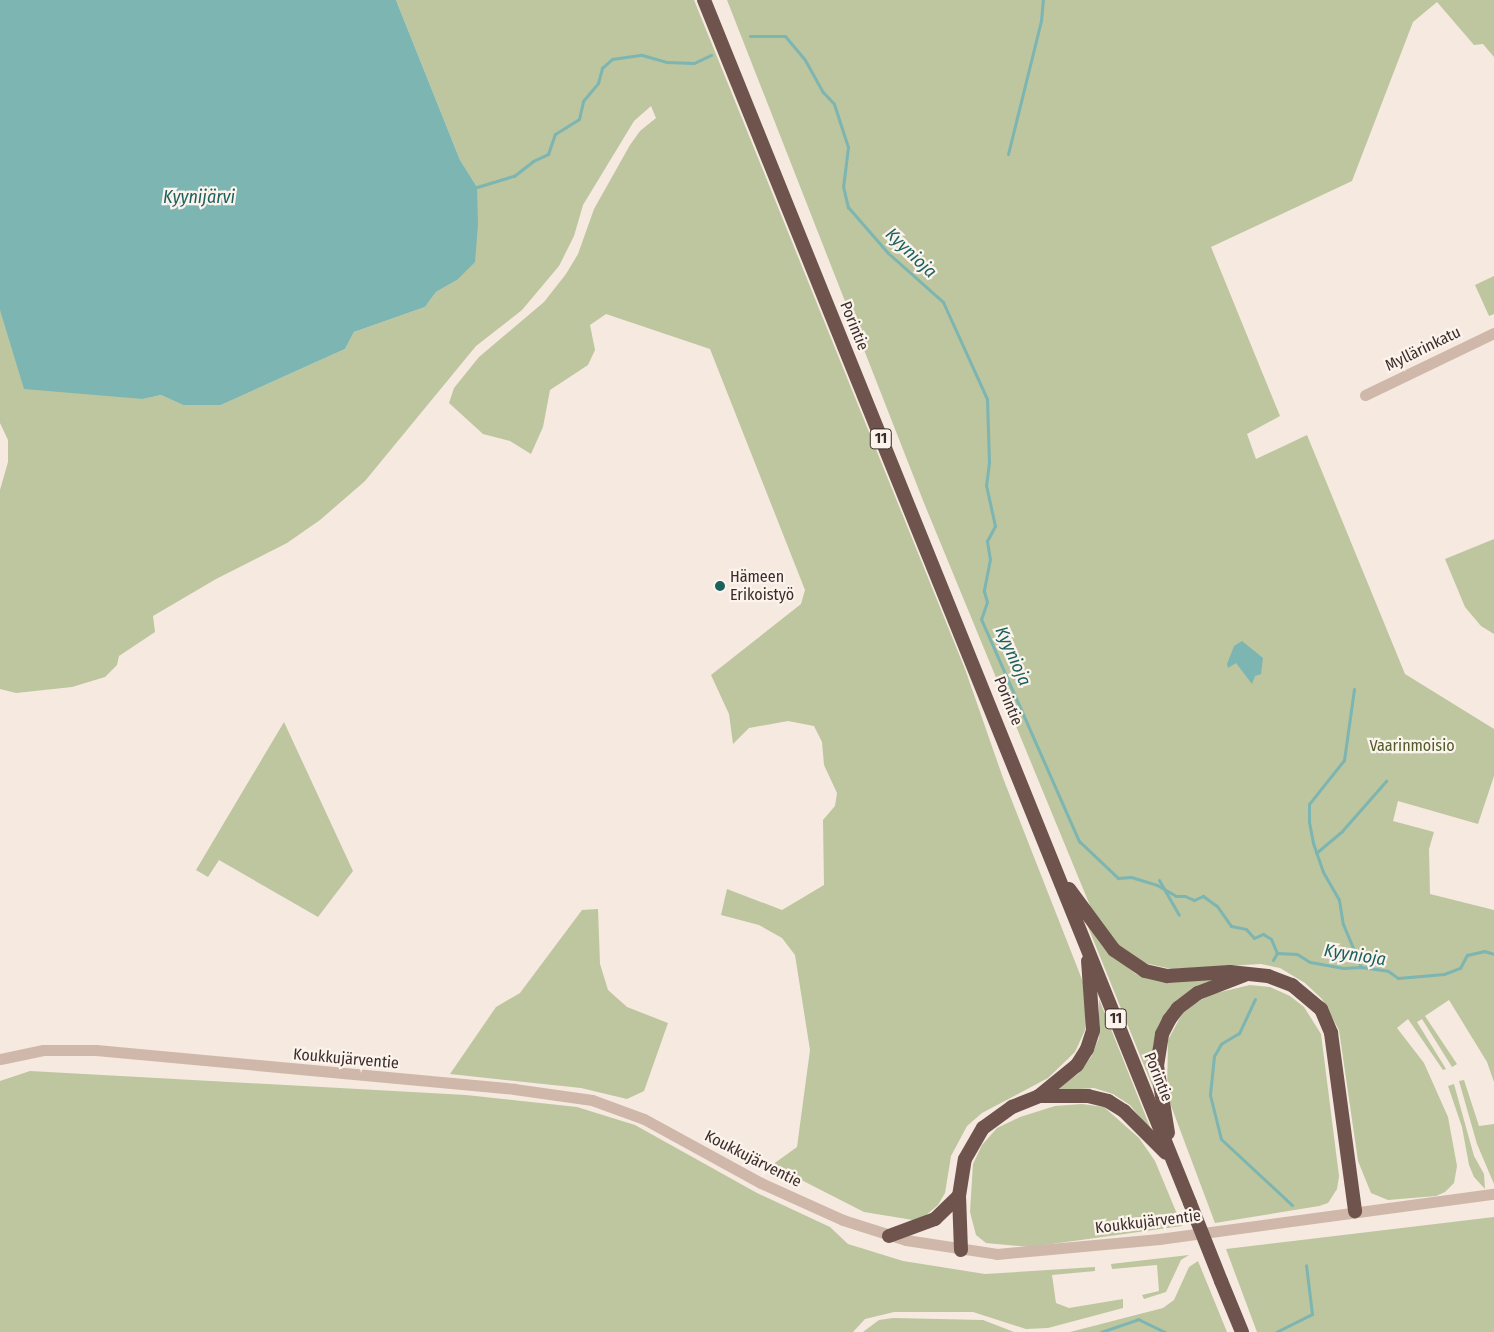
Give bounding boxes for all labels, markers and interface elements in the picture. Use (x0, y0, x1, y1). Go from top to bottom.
water label: Kyynijärvi (163, 186, 235, 208)
water label: Kyynioja (881, 223, 941, 283)
street label: Porintie (835, 299, 873, 353)
street label: Myllärinkatu (1382, 323, 1464, 375)
road number: 11 (870, 426, 892, 452)
place label: Hämeen Erikoistyö (730, 567, 794, 605)
marker: Hämeen Erikoistyö (714, 580, 726, 592)
water label: Kyynioja (990, 623, 1036, 689)
street label: Porintie (989, 674, 1027, 728)
park label: Vaarinmoisio (1369, 736, 1455, 756)
water label: Kyynioja (1322, 939, 1388, 971)
road number: 11 (1105, 1006, 1127, 1032)
street label: Koukkujärventie (292, 1045, 400, 1073)
street label: Porintie (1139, 1050, 1177, 1104)
street label: Koukkujärventie (701, 1126, 805, 1192)
street label: Koukkujärventie (1094, 1206, 1202, 1238)

